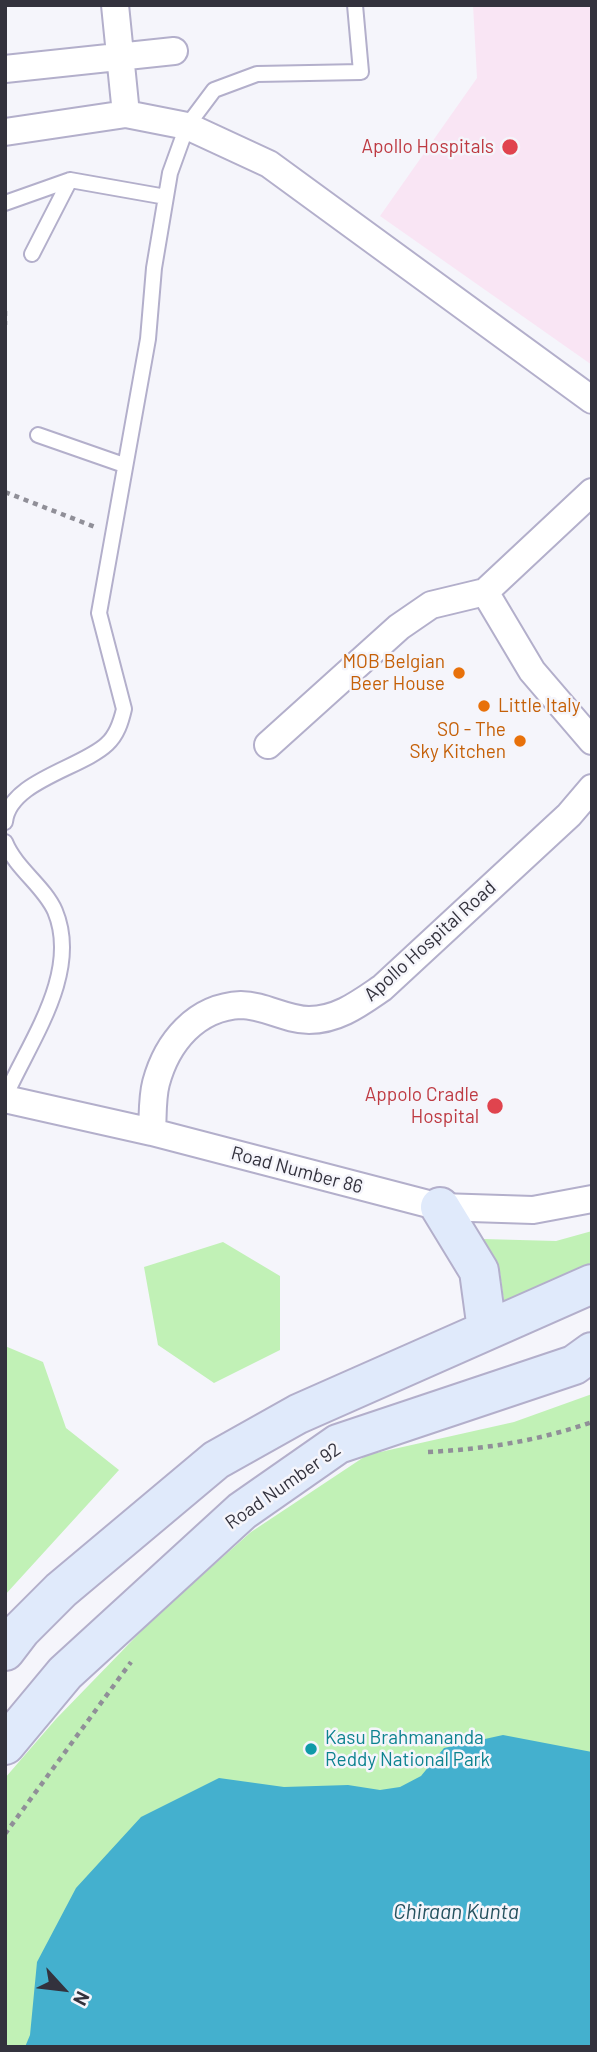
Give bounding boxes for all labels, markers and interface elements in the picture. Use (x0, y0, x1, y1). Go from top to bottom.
place label: Apollo Hospitals (361, 136, 494, 158)
marker: Apollo Hospitals (500, 137, 520, 157)
place label: MOB Belgian Beer House (343, 651, 445, 695)
marker: MOB Belgian Beer House (451, 665, 467, 681)
place label: Little Italy (498, 695, 580, 717)
marker: Little Italy (476, 698, 492, 714)
place label: SO - The Sky Kitchen (409, 719, 506, 763)
marker: SO - The Sky Kitchen (512, 733, 528, 749)
street label: Apollo Hospital Road (360, 876, 500, 1006)
place label: Appolo Cradle Hospital (365, 1084, 479, 1128)
marker: Appolo Cradle Hospital (485, 1096, 505, 1116)
street label: Road Number 86 (229, 1141, 365, 1199)
street label: Road Number 92 (221, 1438, 345, 1534)
place label: Kasu Brahmananda Reddy National Park (325, 1727, 490, 1771)
marker: Kasu Brahmananda Reddy National Park (303, 1741, 319, 1757)
water label: Chiraan Kunta (393, 1899, 519, 1925)
north arrow (28, 1954, 98, 2024)
text: N (69, 1988, 95, 2010)

